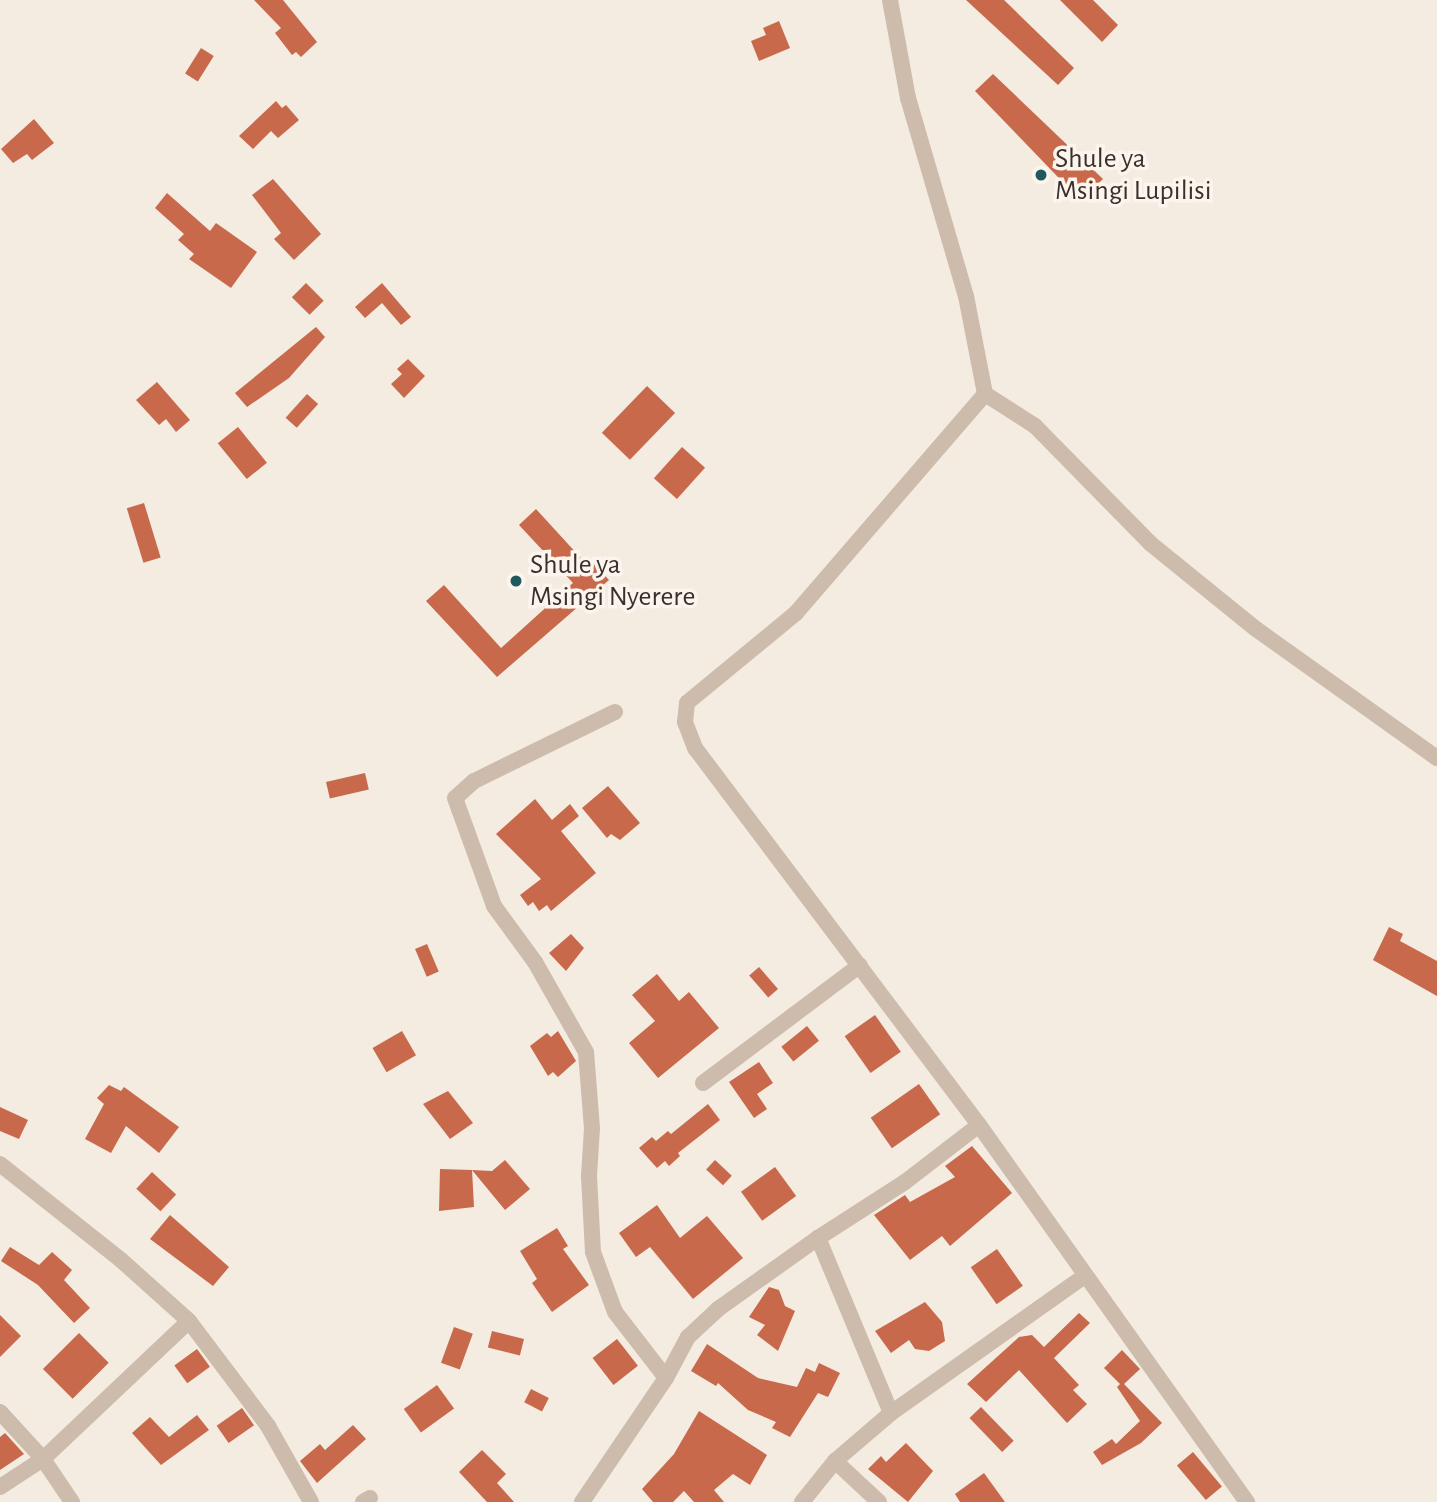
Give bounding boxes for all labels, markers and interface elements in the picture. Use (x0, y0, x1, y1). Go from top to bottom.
place label: Shule ya Msingi Lupilisi (1055, 142, 1211, 208)
marker: Shule ya Msingi Lupilisi (1033, 167, 1049, 183)
place label: Shule ya Msingi Nyerere (530, 548, 695, 614)
marker: Shule ya Msingi Nyerere (508, 573, 524, 589)

